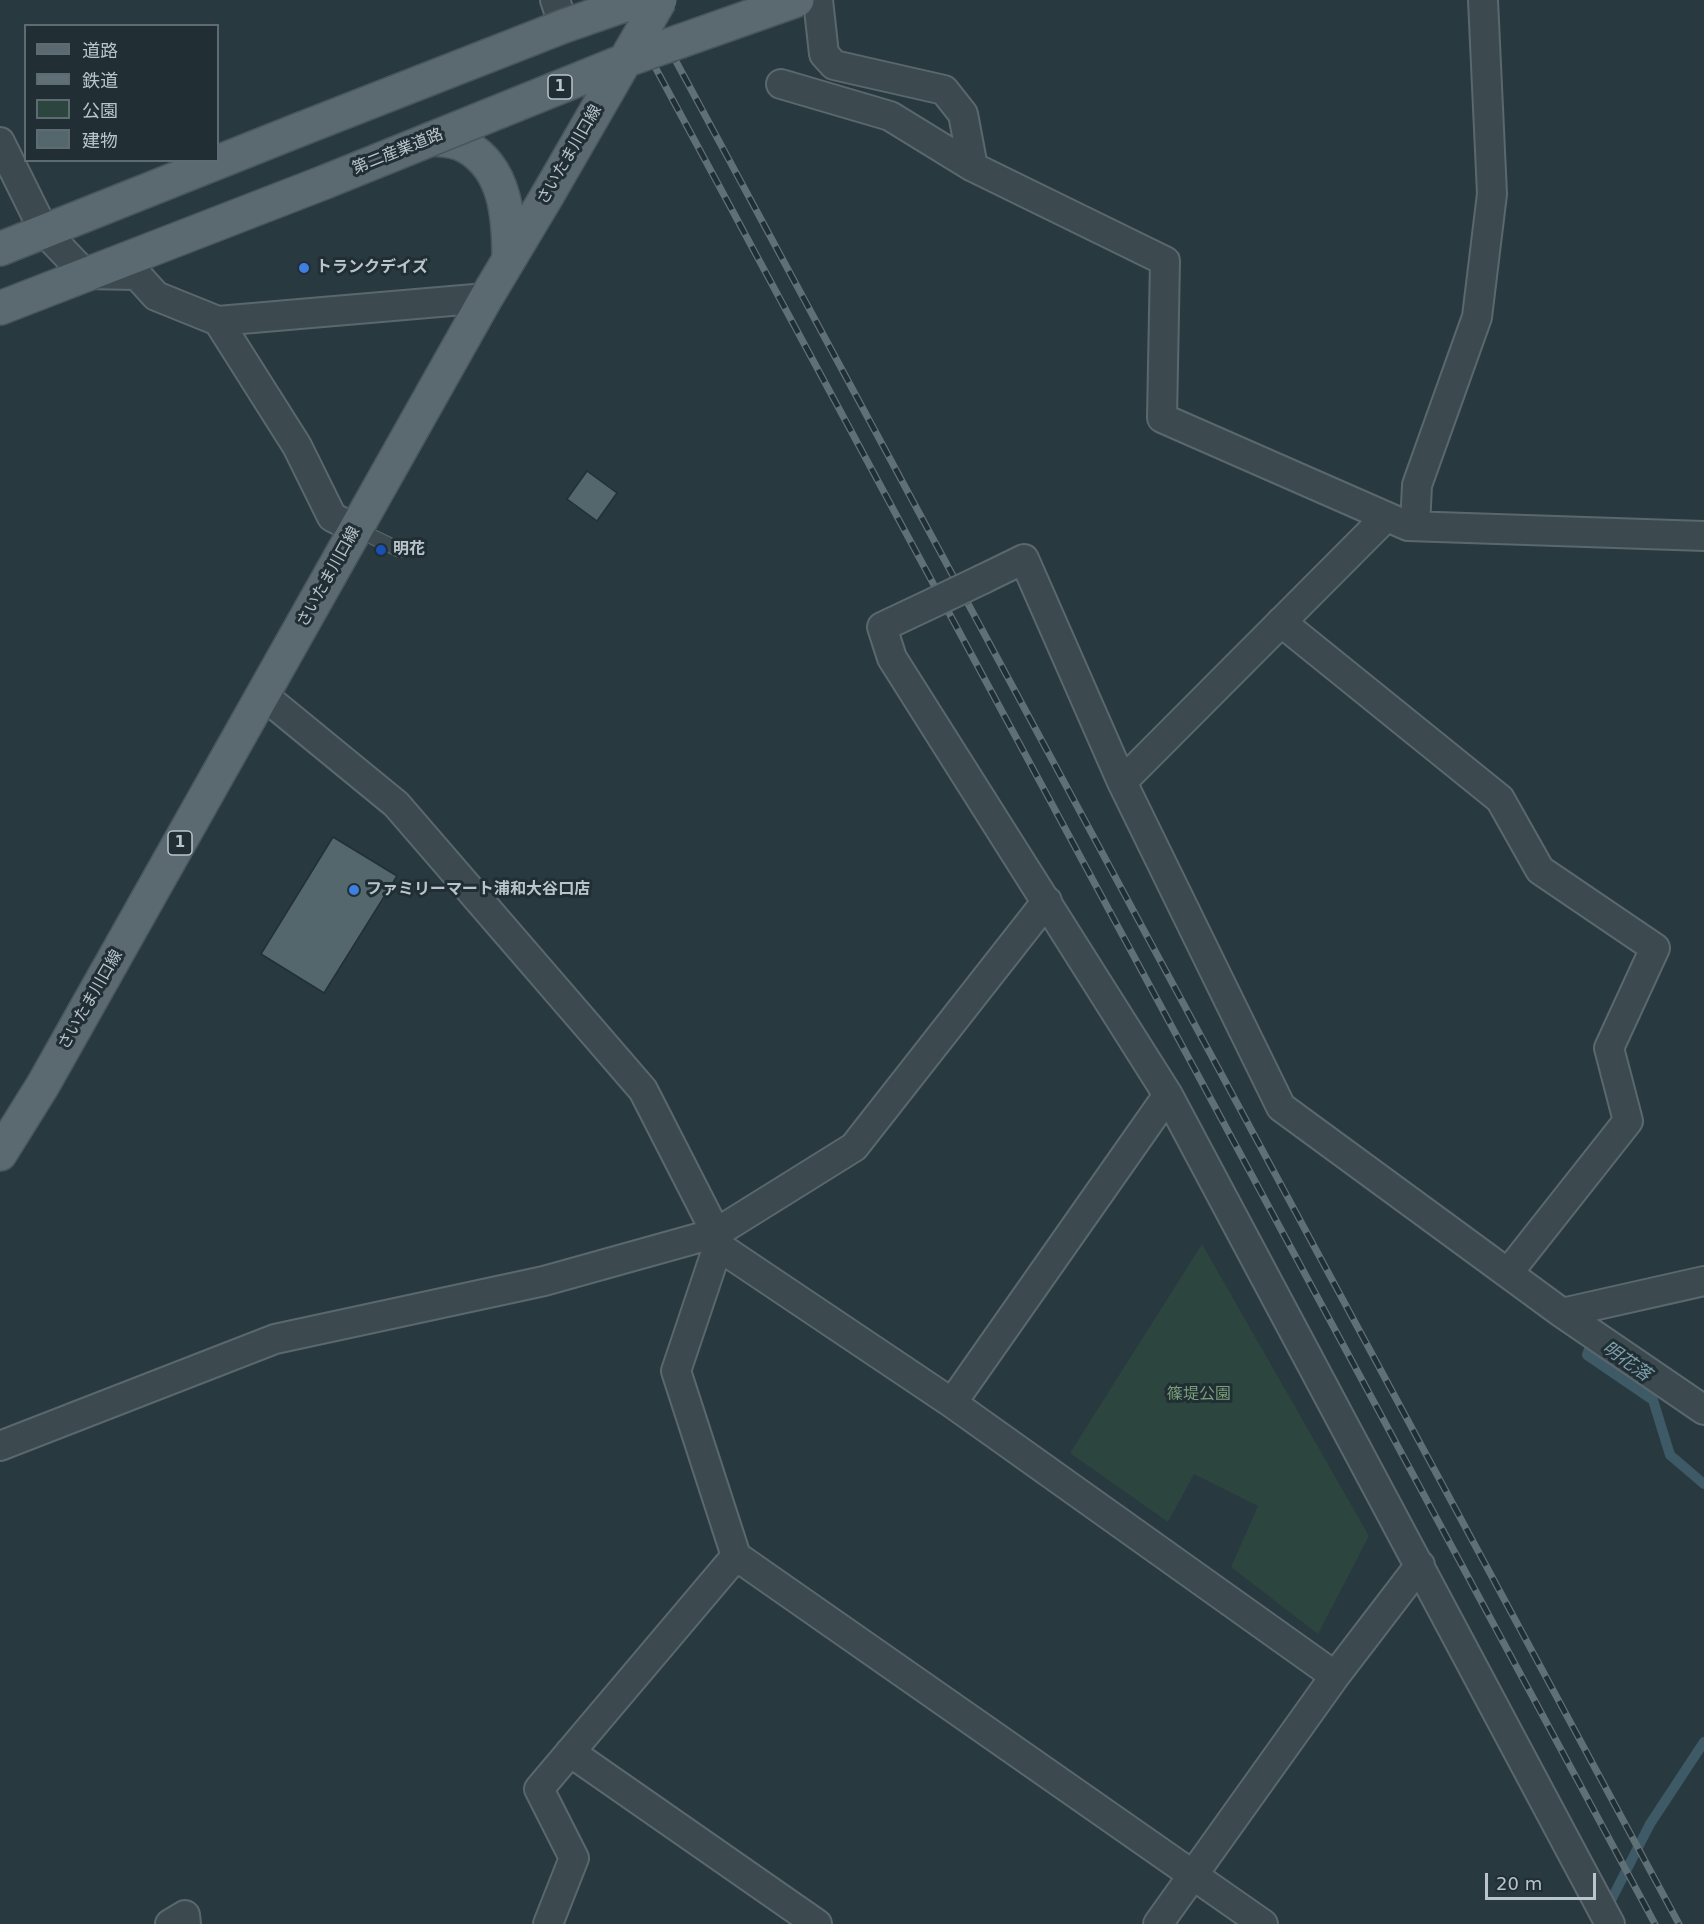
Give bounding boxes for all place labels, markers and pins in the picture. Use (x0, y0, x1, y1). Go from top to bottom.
place label: トランクデイズ (316, 258, 428, 278)
marker: トランクデイズ (297, 261, 311, 275)
place label: 明花 (393, 540, 425, 560)
marker: 明花 (374, 543, 388, 557)
place label: ファミリーマート浦和大谷口店 (366, 880, 590, 900)
marker: ファミリーマート浦和大谷口店 (347, 883, 361, 897)

